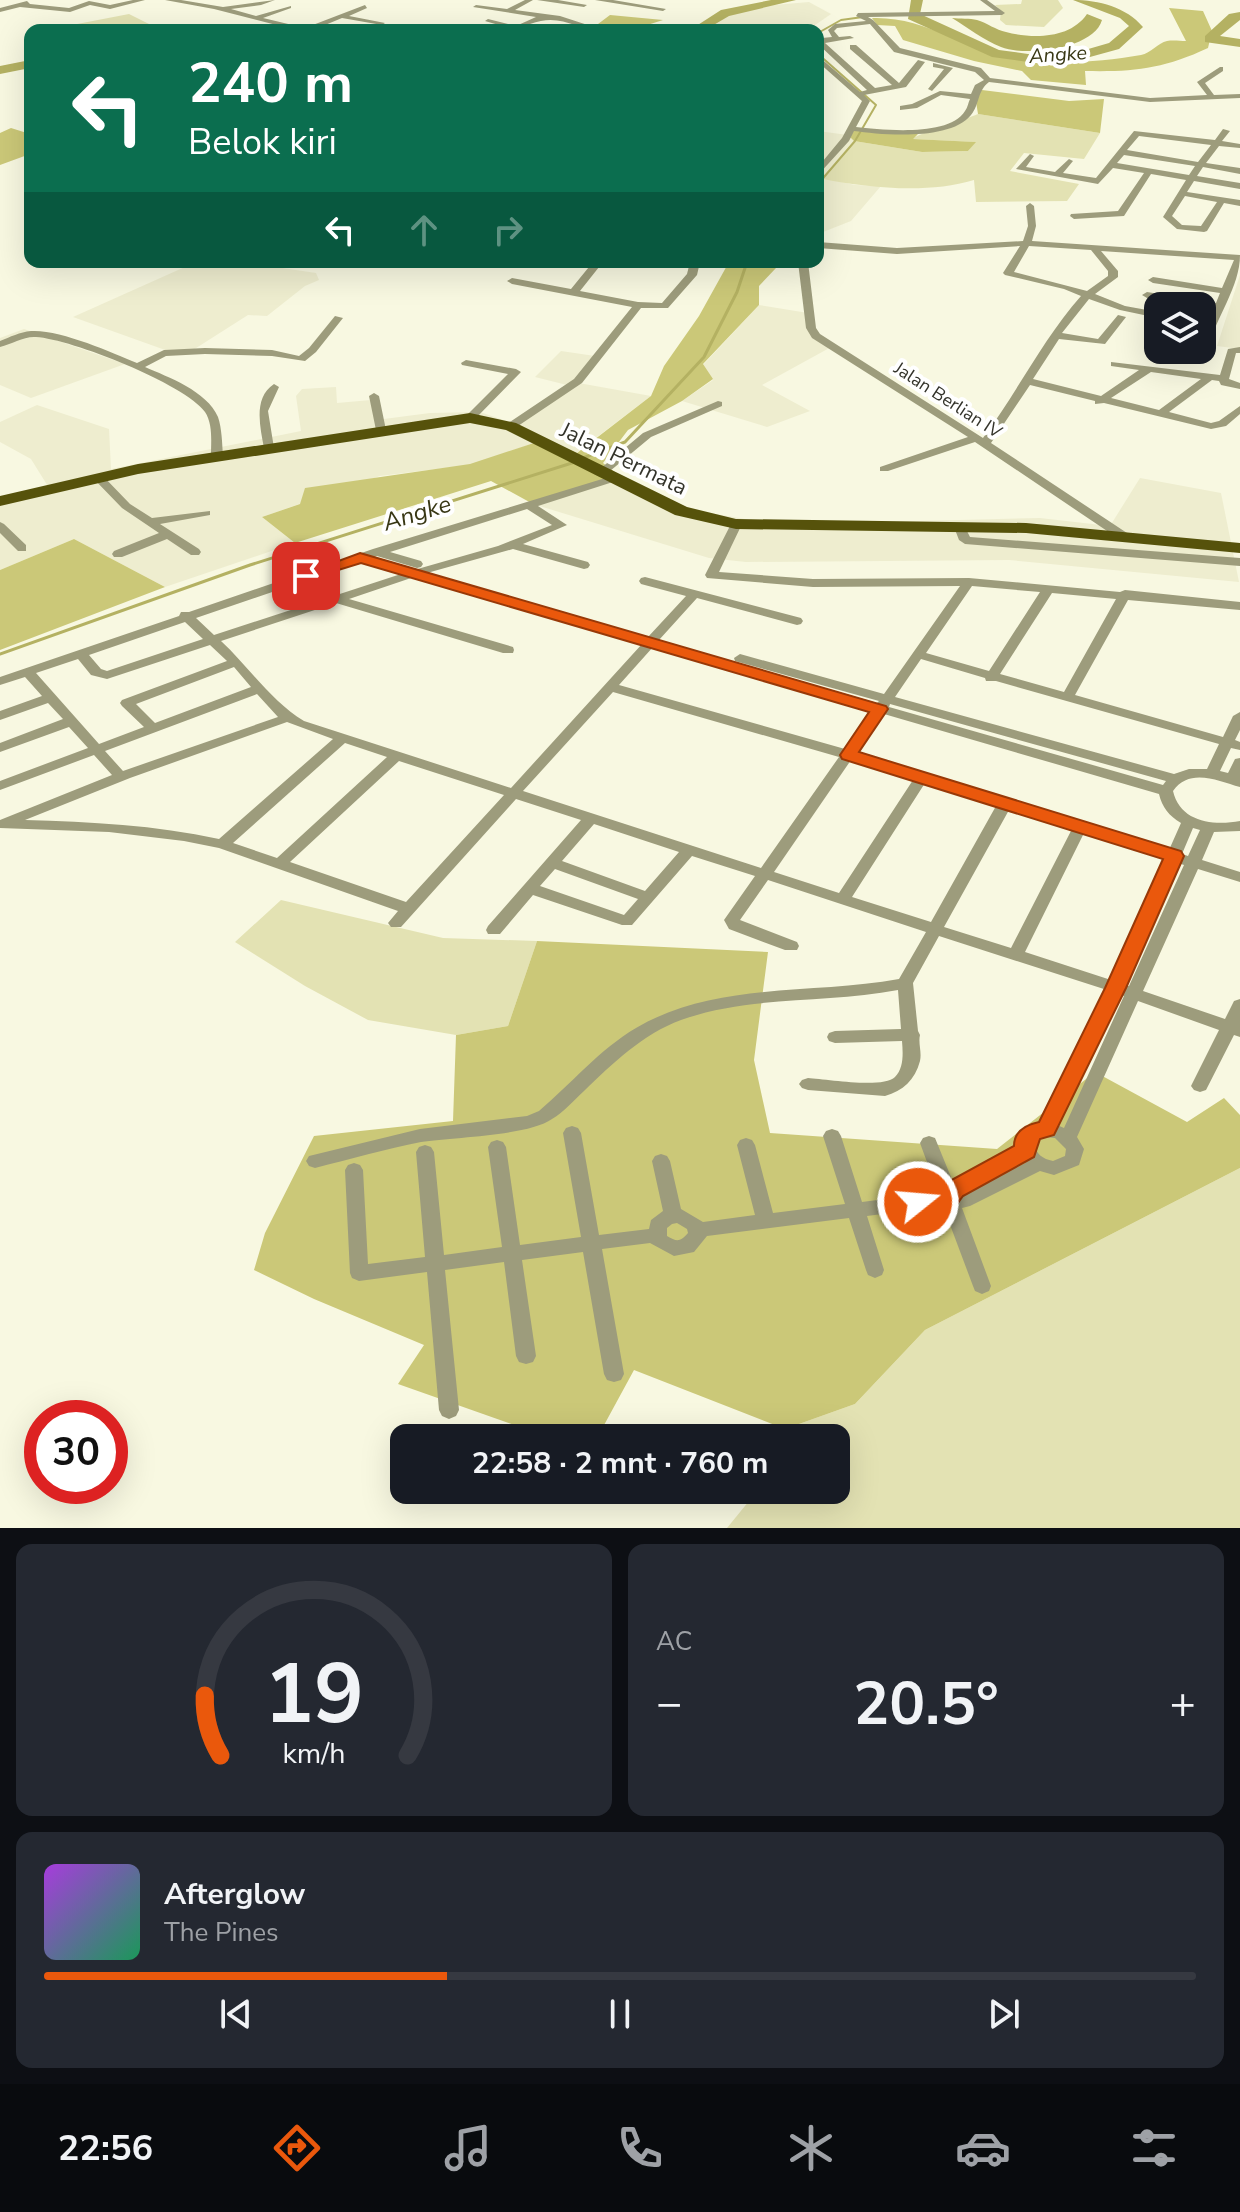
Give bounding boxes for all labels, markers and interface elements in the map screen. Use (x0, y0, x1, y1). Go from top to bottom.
water label: Angke (1027, 39, 1088, 70)
text: 240 m (188, 45, 353, 122)
icon: left (56, 56, 160, 160)
text: Belok kiri (188, 118, 337, 167)
icon: left (318, 208, 362, 252)
icon: ahead (402, 208, 446, 252)
icon: right (486, 208, 530, 252)
map controls (1144, 292, 1216, 364)
button: layers (1144, 292, 1216, 364)
street label: Jalan Berlian IV (889, 356, 1007, 444)
street label: Jalan Permata (554, 415, 692, 503)
water label: Angke (378, 487, 455, 539)
pin (272, 542, 340, 610)
icon: arrive (284, 554, 328, 598)
position arrow (876, 1160, 960, 1244)
speed limit sign: 30 (24, 1400, 128, 1504)
text: 22:58 · 2 mnt · 760 m (472, 1443, 768, 1484)
text: AC (656, 1624, 692, 1659)
text: 19 (264, 1638, 364, 1751)
text: 20.5° (853, 1663, 999, 1745)
text: − (656, 1674, 682, 1734)
text: + (1170, 1674, 1196, 1734)
text: km/h (283, 1734, 345, 1773)
text: Afterglow (164, 1874, 305, 1915)
text: The Pines (164, 1915, 279, 1950)
icon: previous (214, 1992, 258, 2036)
icon: pause (598, 1992, 642, 2036)
icon: next (982, 1992, 1026, 2036)
icon: directions (269, 2120, 325, 2176)
icon: music (440, 2120, 496, 2176)
icon: phone (612, 2120, 668, 2176)
icon: climate (783, 2120, 839, 2176)
icon: car (955, 2120, 1011, 2176)
icon: filters (1126, 2120, 1182, 2176)
text: 22:56 (58, 2124, 153, 2173)

